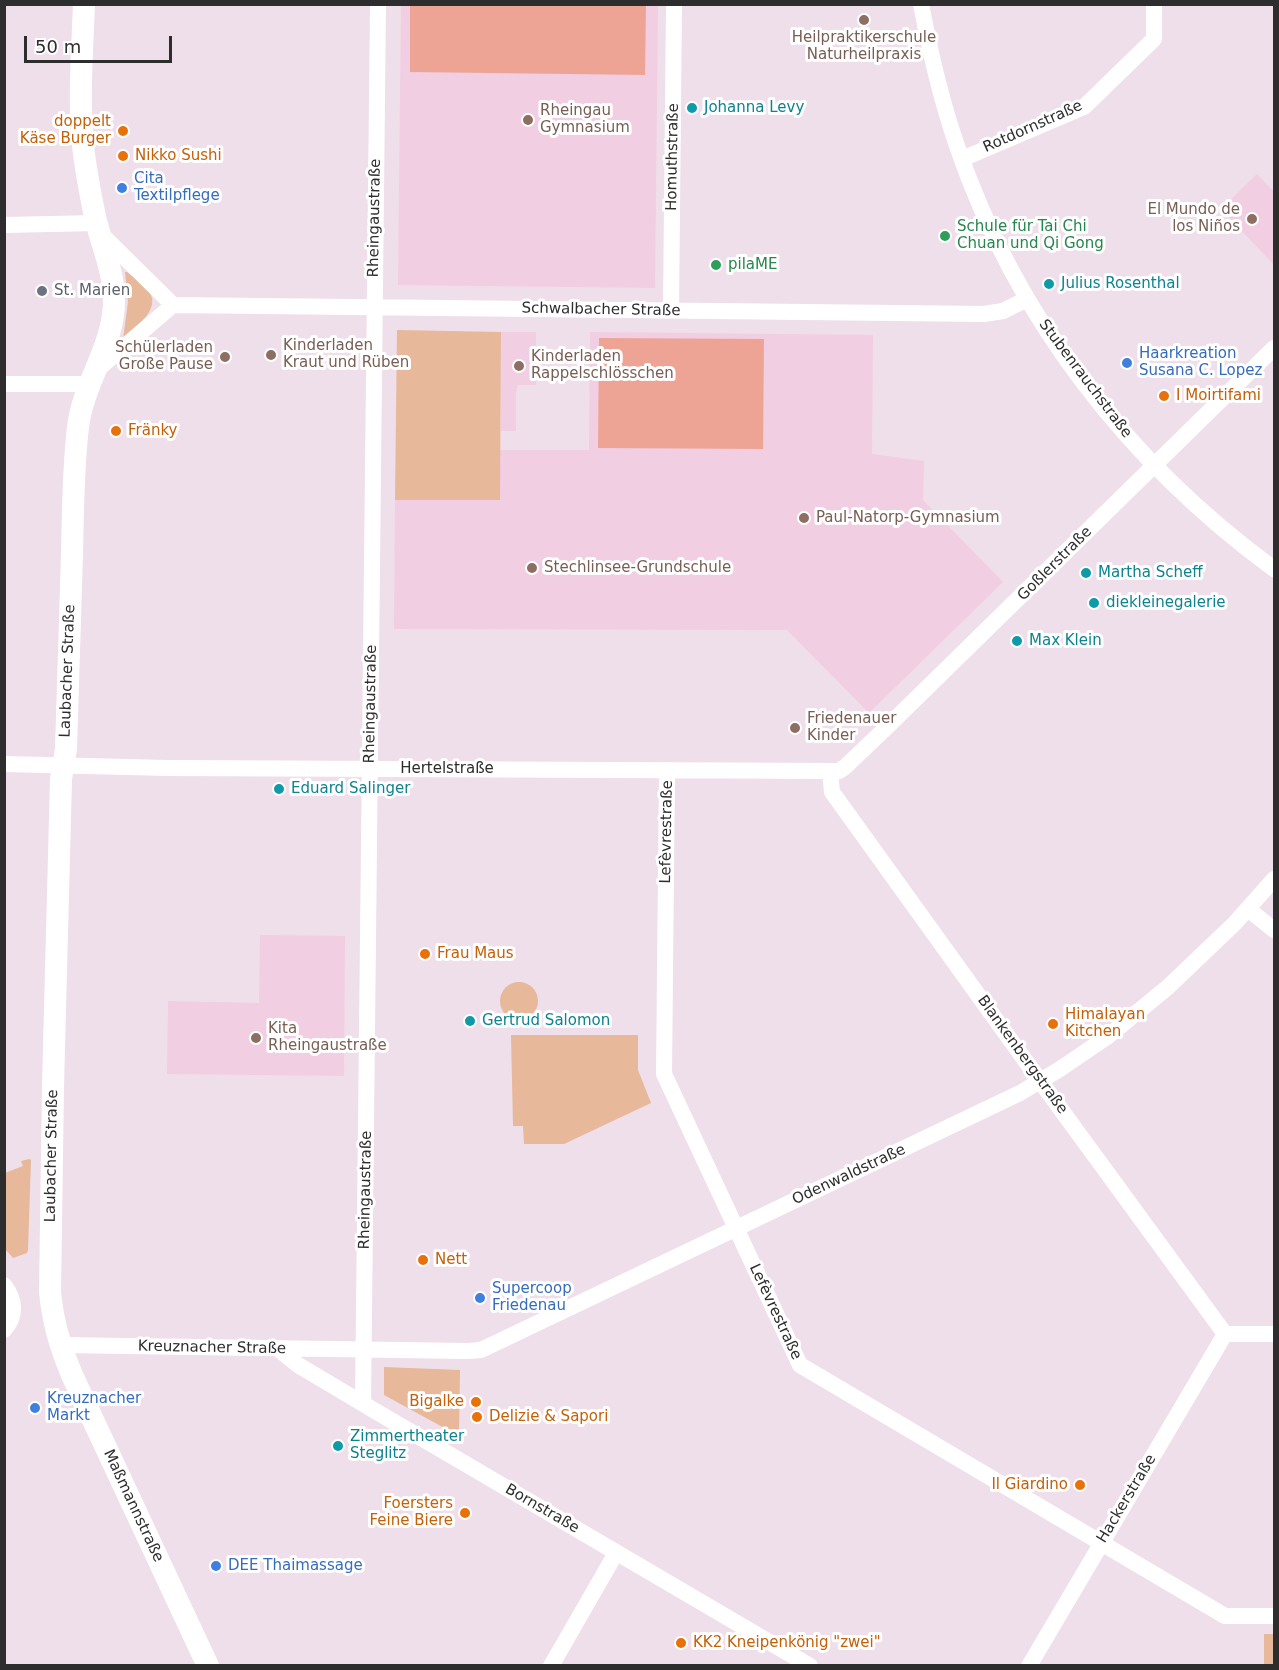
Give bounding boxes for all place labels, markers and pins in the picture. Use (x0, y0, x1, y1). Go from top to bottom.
marker: Heilpraktikerschule Naturheilpraxis (857, 13, 871, 27)
place label: Heilpraktikerschule Naturheilpraxis (792, 29, 936, 64)
place label: Johanna Levy (704, 99, 804, 117)
marker: Johanna Levy (685, 101, 699, 115)
place label: Rheingau Gymnasium (540, 102, 630, 137)
place label: doppelt Käse Burger (20, 113, 111, 148)
marker: Rheingau Gymnasium (521, 113, 535, 127)
marker: doppelt Käse Burger (116, 124, 130, 138)
place label: Nikko Sushi (135, 147, 222, 165)
marker: Nikko Sushi (116, 149, 130, 163)
place label: Cita Textilpflege (134, 170, 220, 205)
marker: Cita Textilpflege (115, 181, 129, 195)
place label: El Mundo de los Niños (1147, 201, 1240, 236)
marker: El Mundo de los Niños (1245, 212, 1259, 226)
place label: Schule für Tai Chi Chuan und Qi Gong (957, 218, 1104, 253)
marker: Schule für Tai Chi Chuan und Qi Gong (938, 229, 952, 243)
place label: pilaME (728, 256, 777, 274)
marker: pilaME (709, 258, 723, 272)
place label: Julius Rosenthal (1061, 275, 1180, 293)
marker: Julius Rosenthal (1042, 277, 1056, 291)
place label: St. Marien (54, 282, 130, 300)
marker: St. Marien (35, 284, 49, 298)
place label: Kinderladen Kraut und Rüben (283, 337, 409, 372)
place label: Schülerladen Große Pause (115, 339, 213, 374)
place label: Haarkreation Susana C. Lopez (1139, 345, 1262, 380)
marker: Kinderladen Kraut und Rüben (264, 348, 278, 362)
place label: Kinderladen Rappelschlösschen (531, 348, 674, 383)
marker: Schülerladen Große Pause (218, 350, 232, 364)
marker: Haarkreation Susana C. Lopez (1120, 356, 1134, 370)
marker: Kinderladen Rappelschlösschen (512, 359, 526, 373)
place label: I Moirtifami (1176, 387, 1261, 405)
marker: I Moirtifami (1157, 389, 1171, 403)
place label: Fränky (128, 422, 177, 440)
marker: Fränky (109, 424, 123, 438)
place label: Paul-Natorp-Gymnasium (816, 509, 1000, 527)
marker: Paul-Natorp-Gymnasium (797, 511, 811, 525)
place label: Stechlinsee-Grundschule (544, 559, 731, 577)
marker: Stechlinsee-Grundschule (525, 561, 539, 575)
place label: Martha Scheff (1098, 564, 1202, 582)
marker: Martha Scheff (1079, 566, 1093, 580)
place label: diekleinegalerie (1106, 594, 1226, 612)
marker: diekleinegalerie (1087, 596, 1101, 610)
place label: Max Klein (1029, 632, 1102, 650)
marker: Max Klein (1010, 634, 1024, 648)
place label: Friedenauer Kinder (807, 710, 896, 745)
marker: Friedenauer Kinder (788, 721, 802, 735)
place label: Eduard Salinger (291, 780, 410, 798)
marker: Eduard Salinger (272, 782, 286, 796)
place label: Frau Maus (437, 945, 514, 963)
marker: Frau Maus (418, 947, 432, 961)
place label: Himalayan Kitchen (1065, 1006, 1145, 1041)
place label: Gertrud Salomon (482, 1012, 610, 1030)
marker: Gertrud Salomon (463, 1014, 477, 1028)
marker: Himalayan Kitchen (1046, 1017, 1060, 1031)
place label: Kita Rheingaustraße (268, 1020, 387, 1055)
marker: Kita Rheingaustraße (249, 1031, 263, 1045)
place label: Nett (435, 1251, 467, 1269)
marker: Nett (416, 1253, 430, 1267)
place label: Supercoop Friedenau (492, 1280, 572, 1315)
marker: Supercoop Friedenau (473, 1291, 487, 1305)
place label: Kreuznacher Markt (47, 1390, 141, 1425)
place label: Bigalke (409, 1393, 464, 1411)
marker: Bigalke (469, 1395, 483, 1409)
marker: Kreuznacher Markt (28, 1401, 42, 1415)
place label: Delizie & Sapori (489, 1408, 608, 1426)
marker: Delizie & Sapori (470, 1410, 484, 1424)
place label: Zimmertheater Steglitz (350, 1428, 464, 1463)
marker: Zimmertheater Steglitz (331, 1439, 345, 1453)
place label: Il Giardino (991, 1476, 1068, 1494)
marker: Il Giardino (1073, 1478, 1087, 1492)
place label: Foersters Feine Biere (370, 1495, 453, 1530)
marker: Foersters Feine Biere (458, 1506, 472, 1520)
place label: DEE Thaimassage (228, 1557, 363, 1575)
marker: DEE Thaimassage (209, 1559, 223, 1573)
place label: KK2 Kneipenkönig "zwei" (693, 1634, 881, 1652)
marker: KK2 Kneipenkönig "zwei" (674, 1636, 688, 1650)

